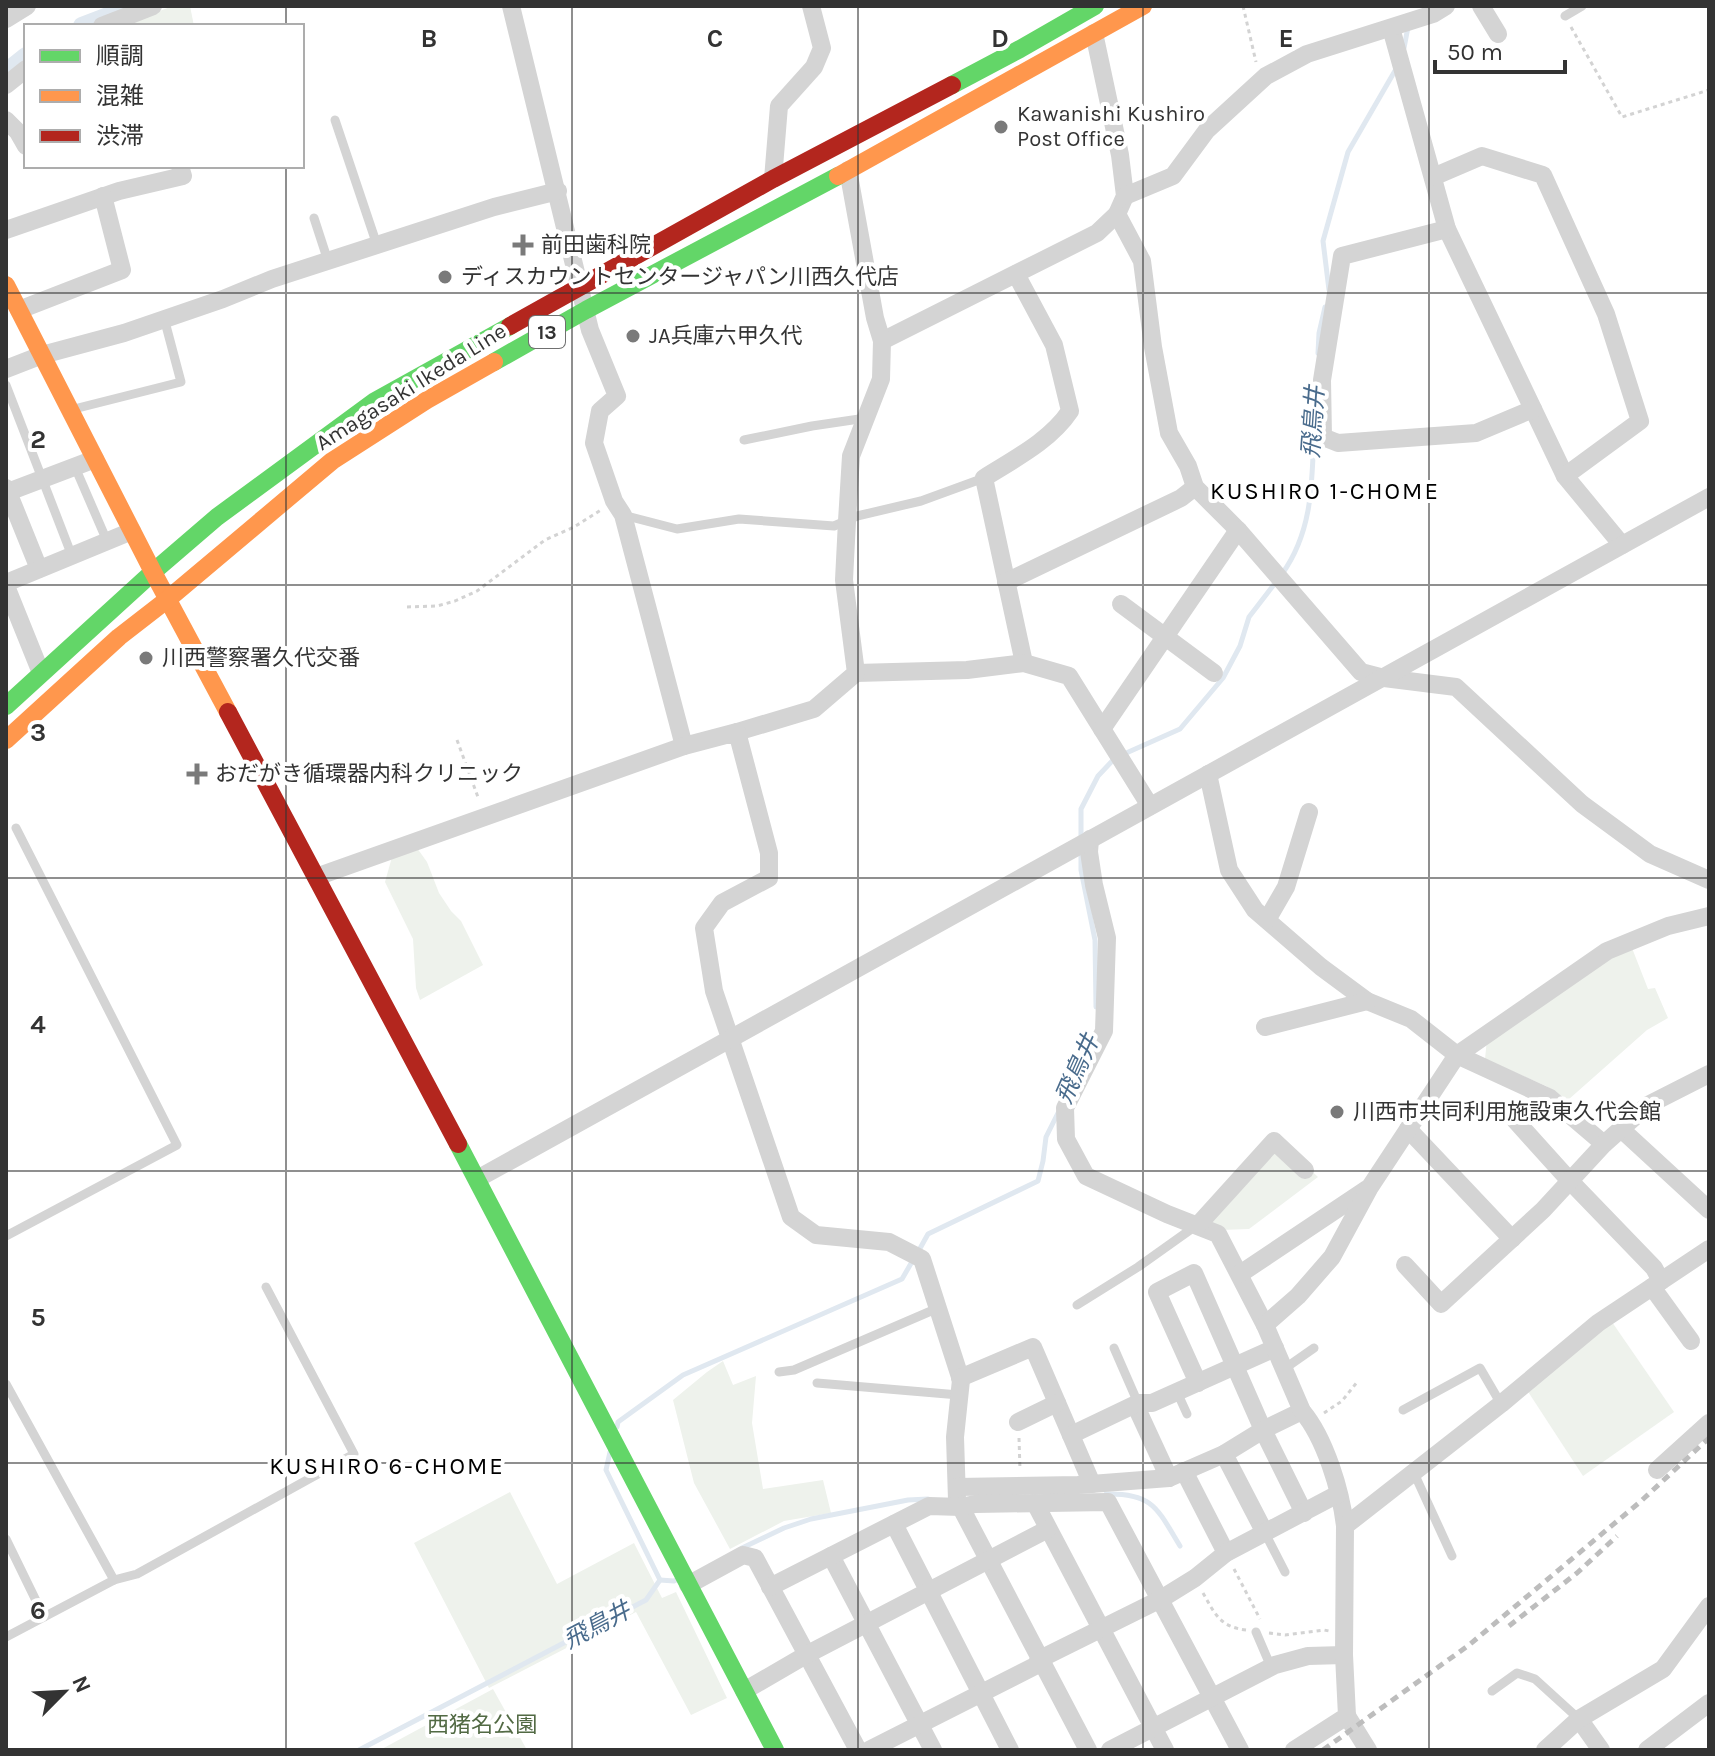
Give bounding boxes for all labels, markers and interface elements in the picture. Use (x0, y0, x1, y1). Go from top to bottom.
text: B (421, 23, 437, 54)
text: C (707, 23, 723, 54)
text: D (991, 23, 1009, 54)
text: E (1278, 23, 1294, 54)
legend (24, 24, 304, 168)
scale bar (1435, 24, 1565, 74)
text: 50 m (1447, 38, 1503, 66)
text: 順調 (96, 42, 144, 70)
text: 混雑 (96, 82, 144, 110)
place label: Kawanishi Kushiro Post Office (1017, 101, 1205, 152)
marker: Kawanishi Kushiro Post Office (992, 118, 1010, 136)
text: 渋滞 (96, 122, 144, 150)
place label: 前田歯科院 (541, 232, 651, 258)
marker: 前田歯科院 (512, 234, 534, 256)
place label: ディスカウントセンタージャパン川西久代店 (461, 264, 899, 290)
marker: ディスカウントセンタージャパン川西久代店 (436, 268, 454, 286)
road number: 13 (529, 316, 565, 348)
street label: Amagasaki Ikeda Line (311, 318, 511, 456)
place label: JA兵庫六甲久代 (649, 323, 803, 349)
marker: JA兵庫六甲久代 (624, 327, 642, 345)
water label: 飛鳥井 (1297, 383, 1330, 459)
text: 2 (30, 424, 46, 455)
district label: KUSHIRO 1-CHOME (1210, 477, 1440, 505)
place label: 川西警察署久代交番 (162, 645, 360, 671)
marker: 川西警察署久代交番 (137, 649, 155, 667)
text: 3 (30, 717, 46, 748)
place label: おだがき循環器内科クリニック (215, 761, 523, 787)
marker: おだがき循環器内科クリニック (186, 763, 208, 785)
text: 4 (30, 1009, 46, 1040)
water label: 飛鳥井 (1050, 1029, 1105, 1108)
place label: 川西市共同利用施設東久代会館 (1353, 1099, 1661, 1125)
marker: 川西市共同利用施設東久代会館 (1328, 1103, 1346, 1121)
text: 5 (30, 1302, 46, 1333)
district label: KUSHIRO 6-CHOME (269, 1452, 505, 1480)
text: 6 (30, 1595, 46, 1626)
water label: 飛鳥井 (559, 1595, 637, 1654)
north arrow (24, 1652, 104, 1732)
text: N (66, 1672, 96, 1697)
park label: 西猪名公園 (427, 1712, 537, 1738)

